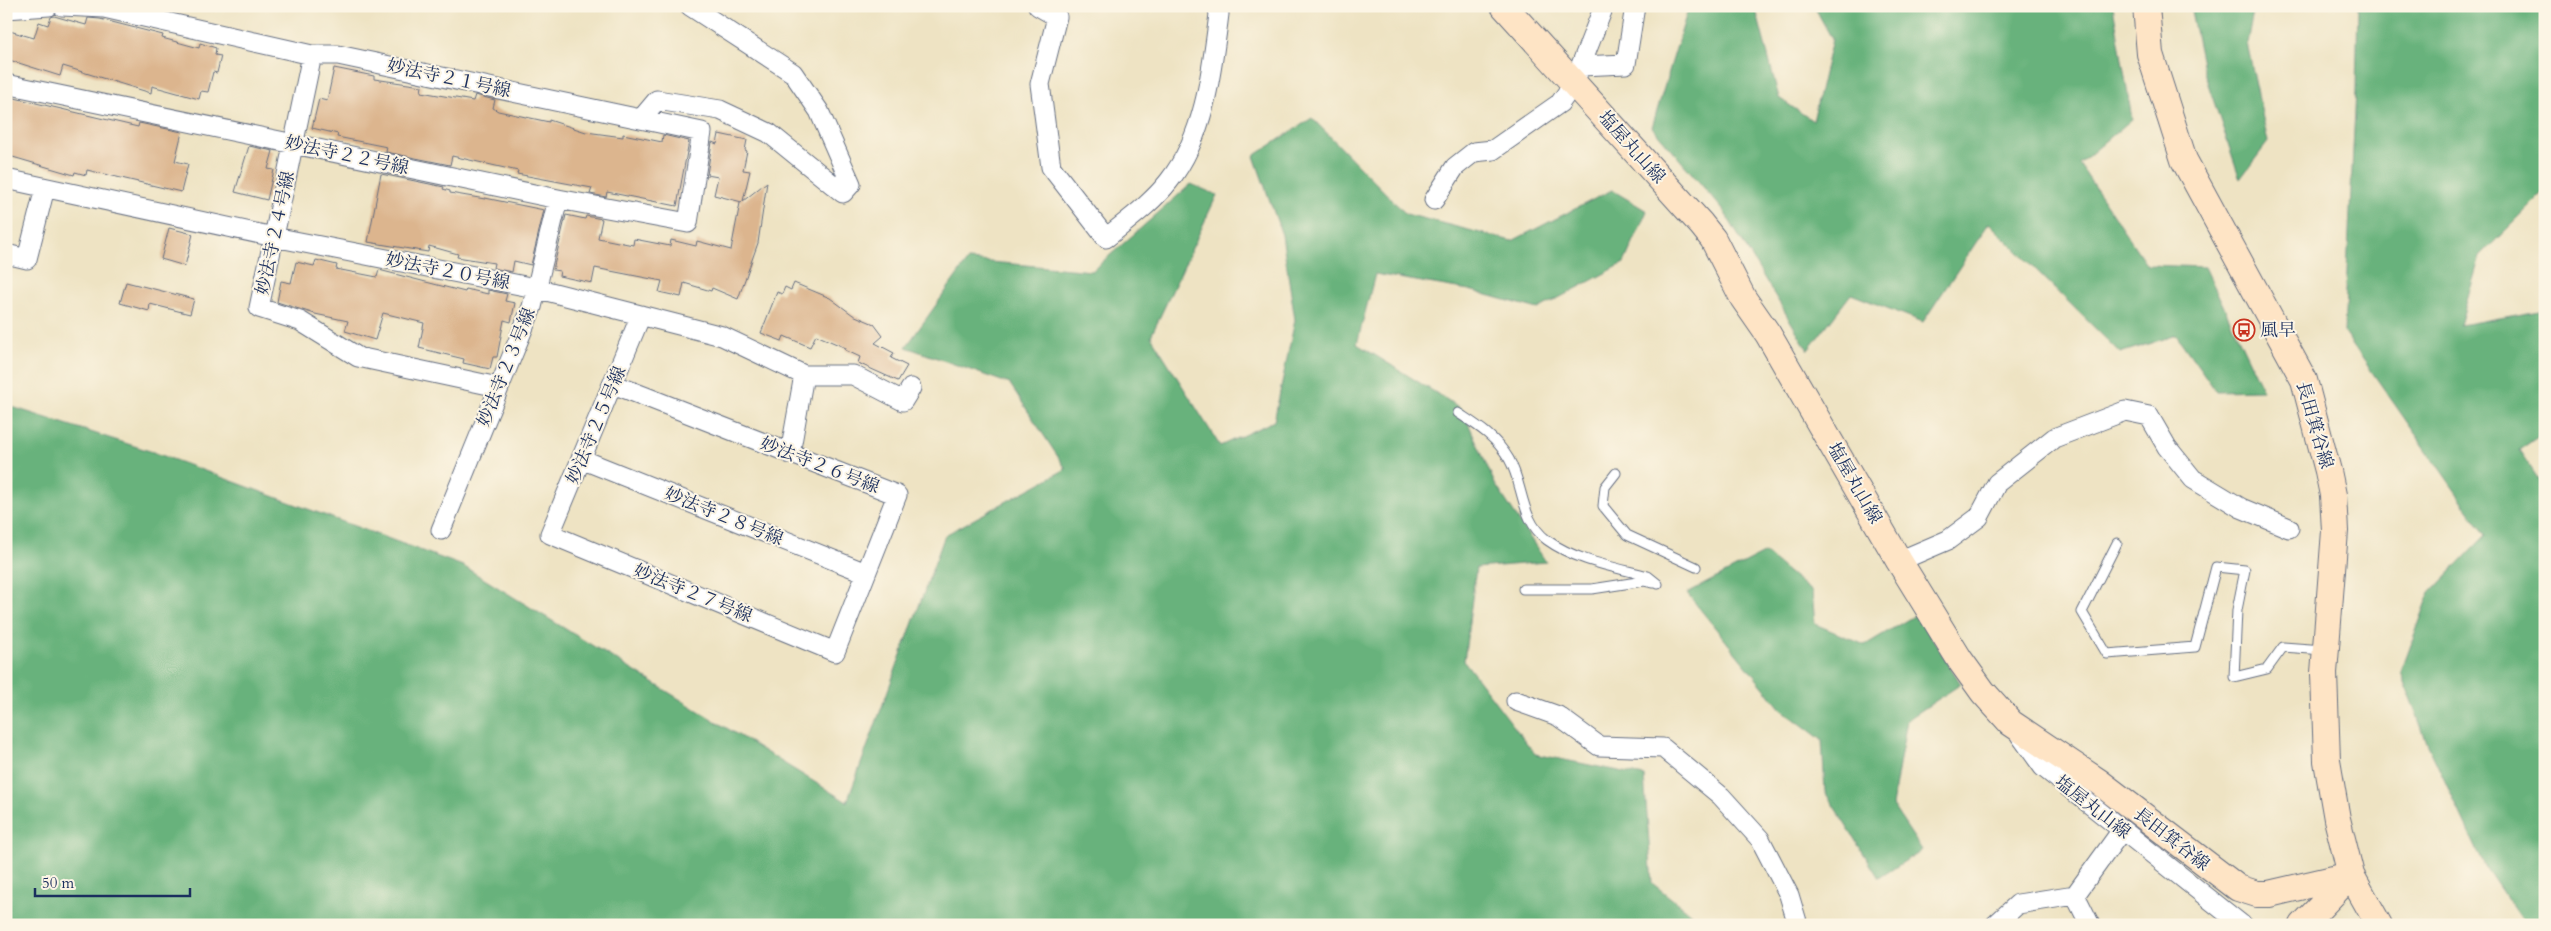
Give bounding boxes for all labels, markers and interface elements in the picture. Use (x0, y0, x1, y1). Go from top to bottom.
street label: 妙法寺２１号線 (385, 53, 513, 104)
street label: 塩屋丸山線 (1592, 106, 1671, 189)
street label: 妙法寺２２号線 (283, 130, 411, 181)
street label: 妙法寺２４号線 (250, 169, 301, 297)
street label: 妙法寺２０号線 (384, 247, 512, 296)
street label: 妙法寺２３号線 (471, 304, 542, 430)
bus stop icon: 風早 (2232, 318, 2256, 342)
place label: 風早 (2260, 318, 2296, 343)
street label: 妙法寺２５号線 (560, 362, 633, 488)
street label: 長田箕谷線 (2290, 378, 2339, 472)
street label: 妙法寺２６号線 (757, 431, 883, 500)
street label: 塩屋丸山線 (1821, 438, 1888, 528)
street label: 妙法寺２８号線 (661, 481, 787, 552)
street label: 妙法寺２７号線 (630, 558, 756, 629)
street label: 塩屋丸山線 (2050, 770, 2136, 845)
street label: 長田箕谷線 (2129, 802, 2215, 877)
scale bar (35, 866, 190, 898)
text: 50 m (42, 873, 74, 893)

